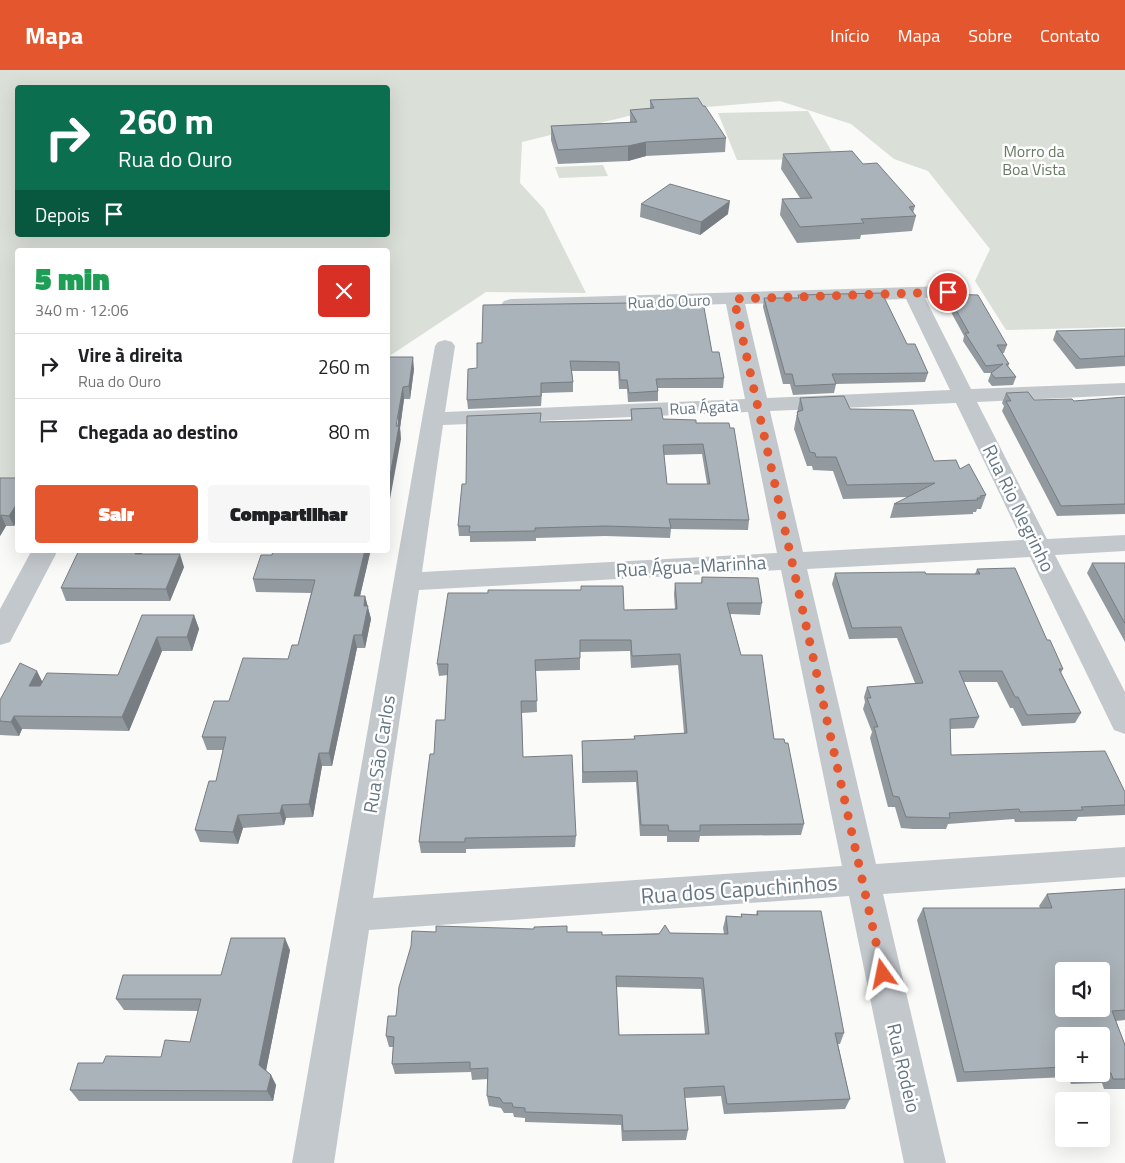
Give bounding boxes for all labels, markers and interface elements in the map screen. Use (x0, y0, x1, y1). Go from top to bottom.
text: Mapa (25, 17, 83, 53)
text: Início (830, 22, 870, 49)
text: Mapa (898, 22, 940, 49)
text: Sobre (968, 22, 1012, 49)
text: Contato (1040, 22, 1100, 49)
text: 260 m (118, 94, 214, 148)
icon: right (35, 105, 100, 170)
park label: Morro da Boa Vista (1002, 139, 1066, 181)
text: Rua do Ouro (118, 142, 232, 176)
text: Depois (35, 200, 90, 229)
icon: arrive (100, 200, 128, 228)
text: 5 min (35, 256, 110, 302)
button: close (318, 265, 370, 317)
pin (927, 271, 969, 313)
icon: arrive (934, 278, 962, 306)
street label: Rua do Ouro (627, 288, 711, 314)
text: 340 m · 12:06 (35, 298, 129, 322)
text: Vire à direita (78, 340, 183, 369)
icon: right (35, 352, 63, 380)
text: 260 m (318, 352, 370, 381)
text: Rua do Ouro (78, 369, 161, 393)
street label: Rua Ágata (669, 393, 739, 421)
icon: arrive (35, 417, 63, 445)
text: Chegada ao destino (78, 417, 238, 446)
text: 80 m (329, 417, 370, 446)
street label: Rua Rio Negrinho (976, 439, 1063, 577)
button: Sair (35, 485, 198, 543)
button: Compartilhar (208, 485, 370, 543)
street label: Rua Água-Marinha (615, 547, 767, 584)
street label: Rua São Carlos (355, 693, 402, 815)
street label: Rua dos Capuchinhos (639, 865, 839, 913)
position arrow (856, 947, 908, 999)
map controls (1055, 962, 1110, 1147)
button: sound (1055, 962, 1110, 1017)
street label: Rua Rodeio (880, 1020, 929, 1115)
button: + (1055, 1027, 1110, 1082)
button: − (1055, 1092, 1110, 1147)

